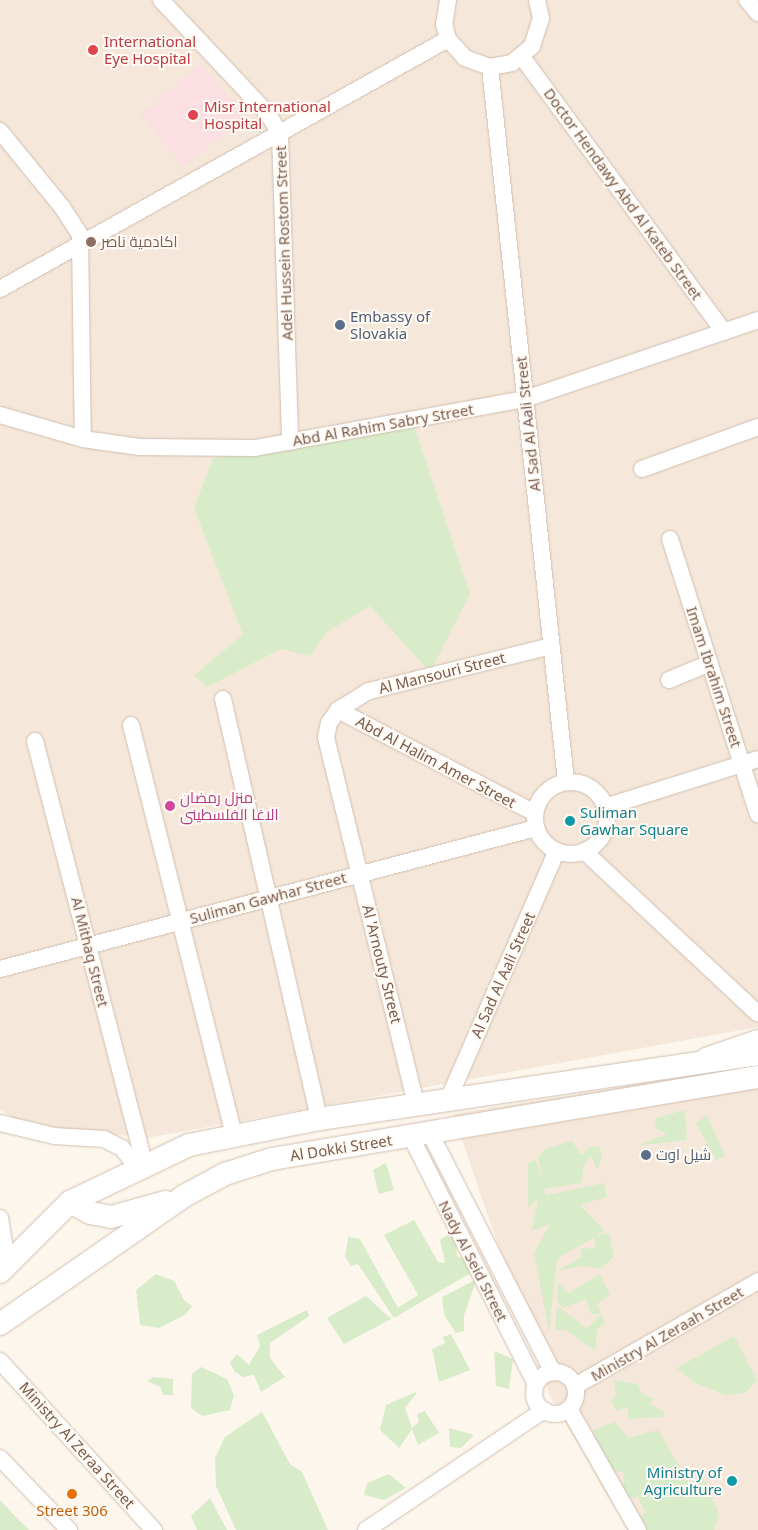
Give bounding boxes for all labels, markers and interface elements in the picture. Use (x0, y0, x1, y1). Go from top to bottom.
place label: International Eye Hospital (104, 32, 196, 67)
marker: International Eye Hospital (86, 43, 100, 57)
street label: Doctor Hendawy Abd Al Kateb Street (540, 85, 706, 303)
place label: Misr International Hospital (204, 97, 331, 132)
marker: Misr International Hospital (186, 108, 200, 122)
street label: Adel Hussein Rostom Street (272, 145, 296, 341)
place label: اكادمية ناصر (101, 233, 177, 251)
marker: اكادمية ناصر (85, 236, 97, 248)
place label: Embassy of Slovakia (350, 307, 430, 342)
marker: Embassy of Slovakia (334, 319, 346, 331)
street label: Al Sad Al Aali Street (512, 355, 544, 493)
street label: Abd Al Rahim Sabry Street (291, 400, 475, 450)
street label: Imam Ibrahim Street (683, 604, 745, 750)
street label: Al Mansouri Street (377, 649, 507, 697)
street label: Abd Al Halim Amer Street (353, 712, 519, 812)
place label: منزل رمضان الاغا الفلسطينى (180, 788, 278, 823)
marker: منزل رمضان الاغا الفلسطينى (164, 800, 176, 812)
place label: Suliman Gawhar Square (580, 803, 688, 838)
marker: Suliman Gawhar Square (564, 815, 576, 827)
street label: Suliman Gawhar Street (188, 868, 348, 928)
street label: Al Mithaq Street (68, 895, 112, 1009)
street label: Al 'Arnouty Street (359, 903, 405, 1025)
street label: Al Sad Al Aali Street (467, 909, 539, 1041)
street label: Al Dokki Street (289, 1131, 393, 1165)
place label: شيل اوت (656, 1146, 711, 1164)
marker: شيل اوت (640, 1149, 652, 1161)
street label: Nady Al Seid Street (435, 1197, 511, 1325)
street label: Ministry Al Zeraah Street (588, 1283, 746, 1385)
street label: Ministry Al Zeraa Street (15, 1378, 139, 1512)
place label: Ministry of Agriculture (644, 1463, 722, 1498)
marker: Ministry of Agriculture (726, 1475, 738, 1487)
marker: Street 306 (66, 1488, 78, 1500)
place label: Street 306 (36, 1502, 108, 1520)

